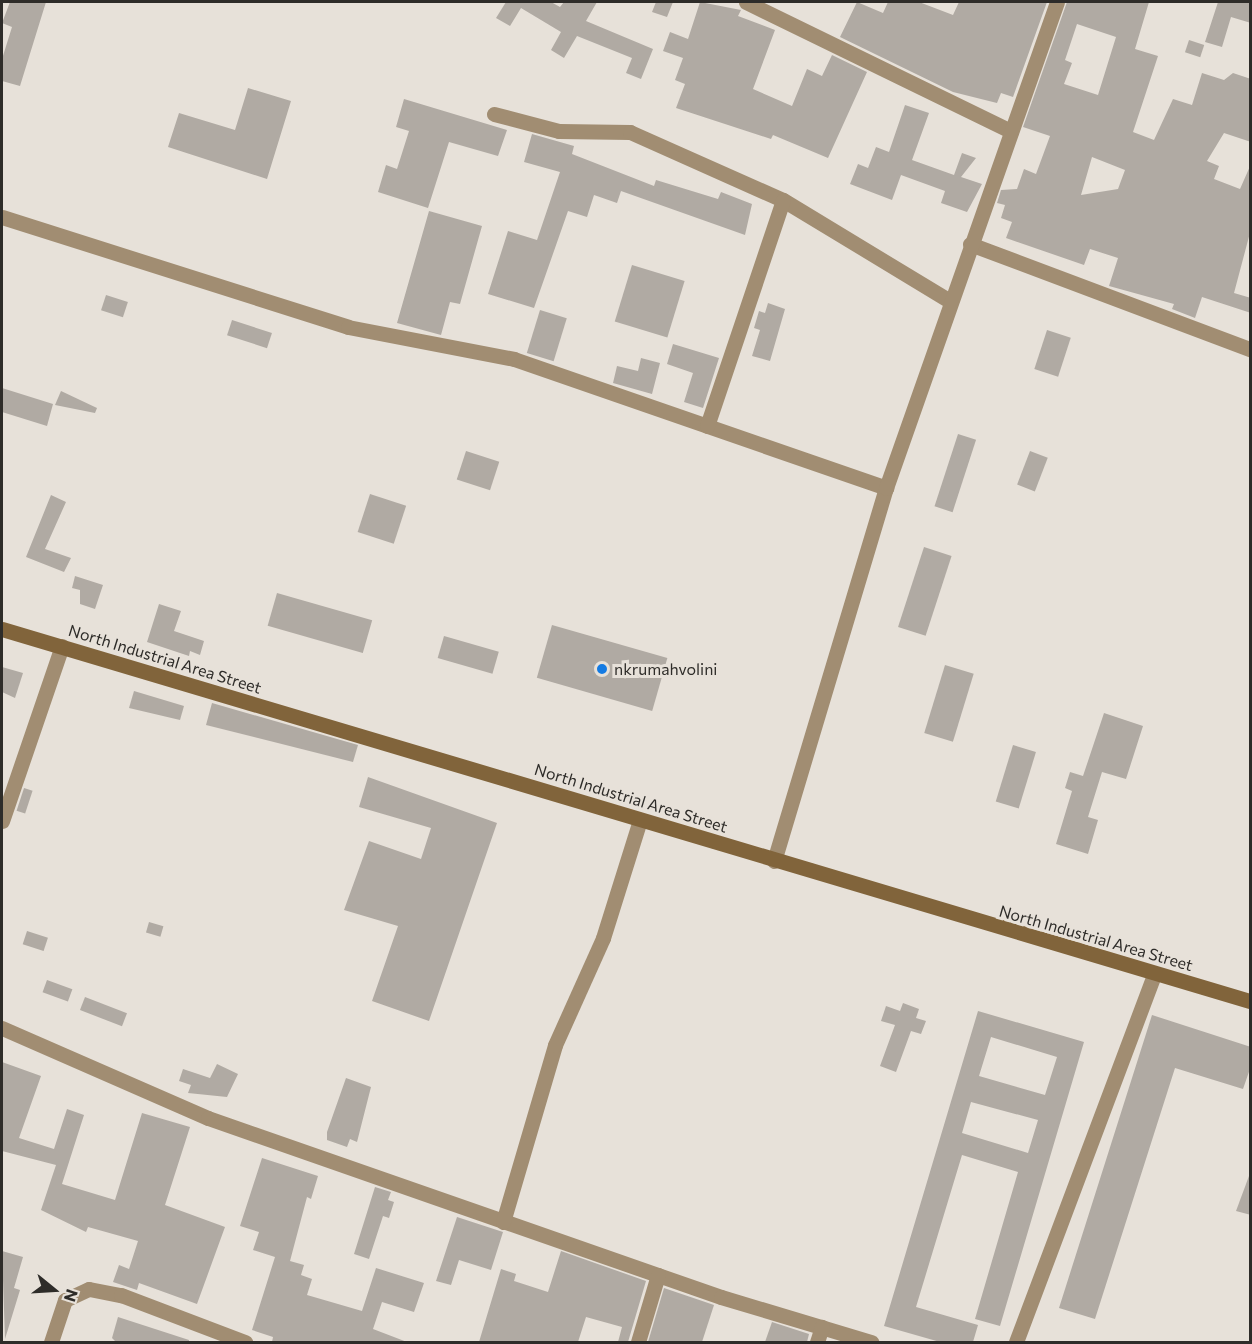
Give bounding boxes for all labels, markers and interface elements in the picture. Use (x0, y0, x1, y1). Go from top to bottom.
street label: North Industrial Area Street (66, 620, 264, 698)
place label: nkrumahvolini (614, 659, 717, 679)
marker: nkrumahvolini (595, 662, 609, 676)
street label: North Industrial Area Street (532, 759, 730, 837)
street label: North Industrial Area Street (997, 901, 1195, 975)
north arrow (24, 1260, 84, 1320)
text: N (61, 1287, 82, 1304)

